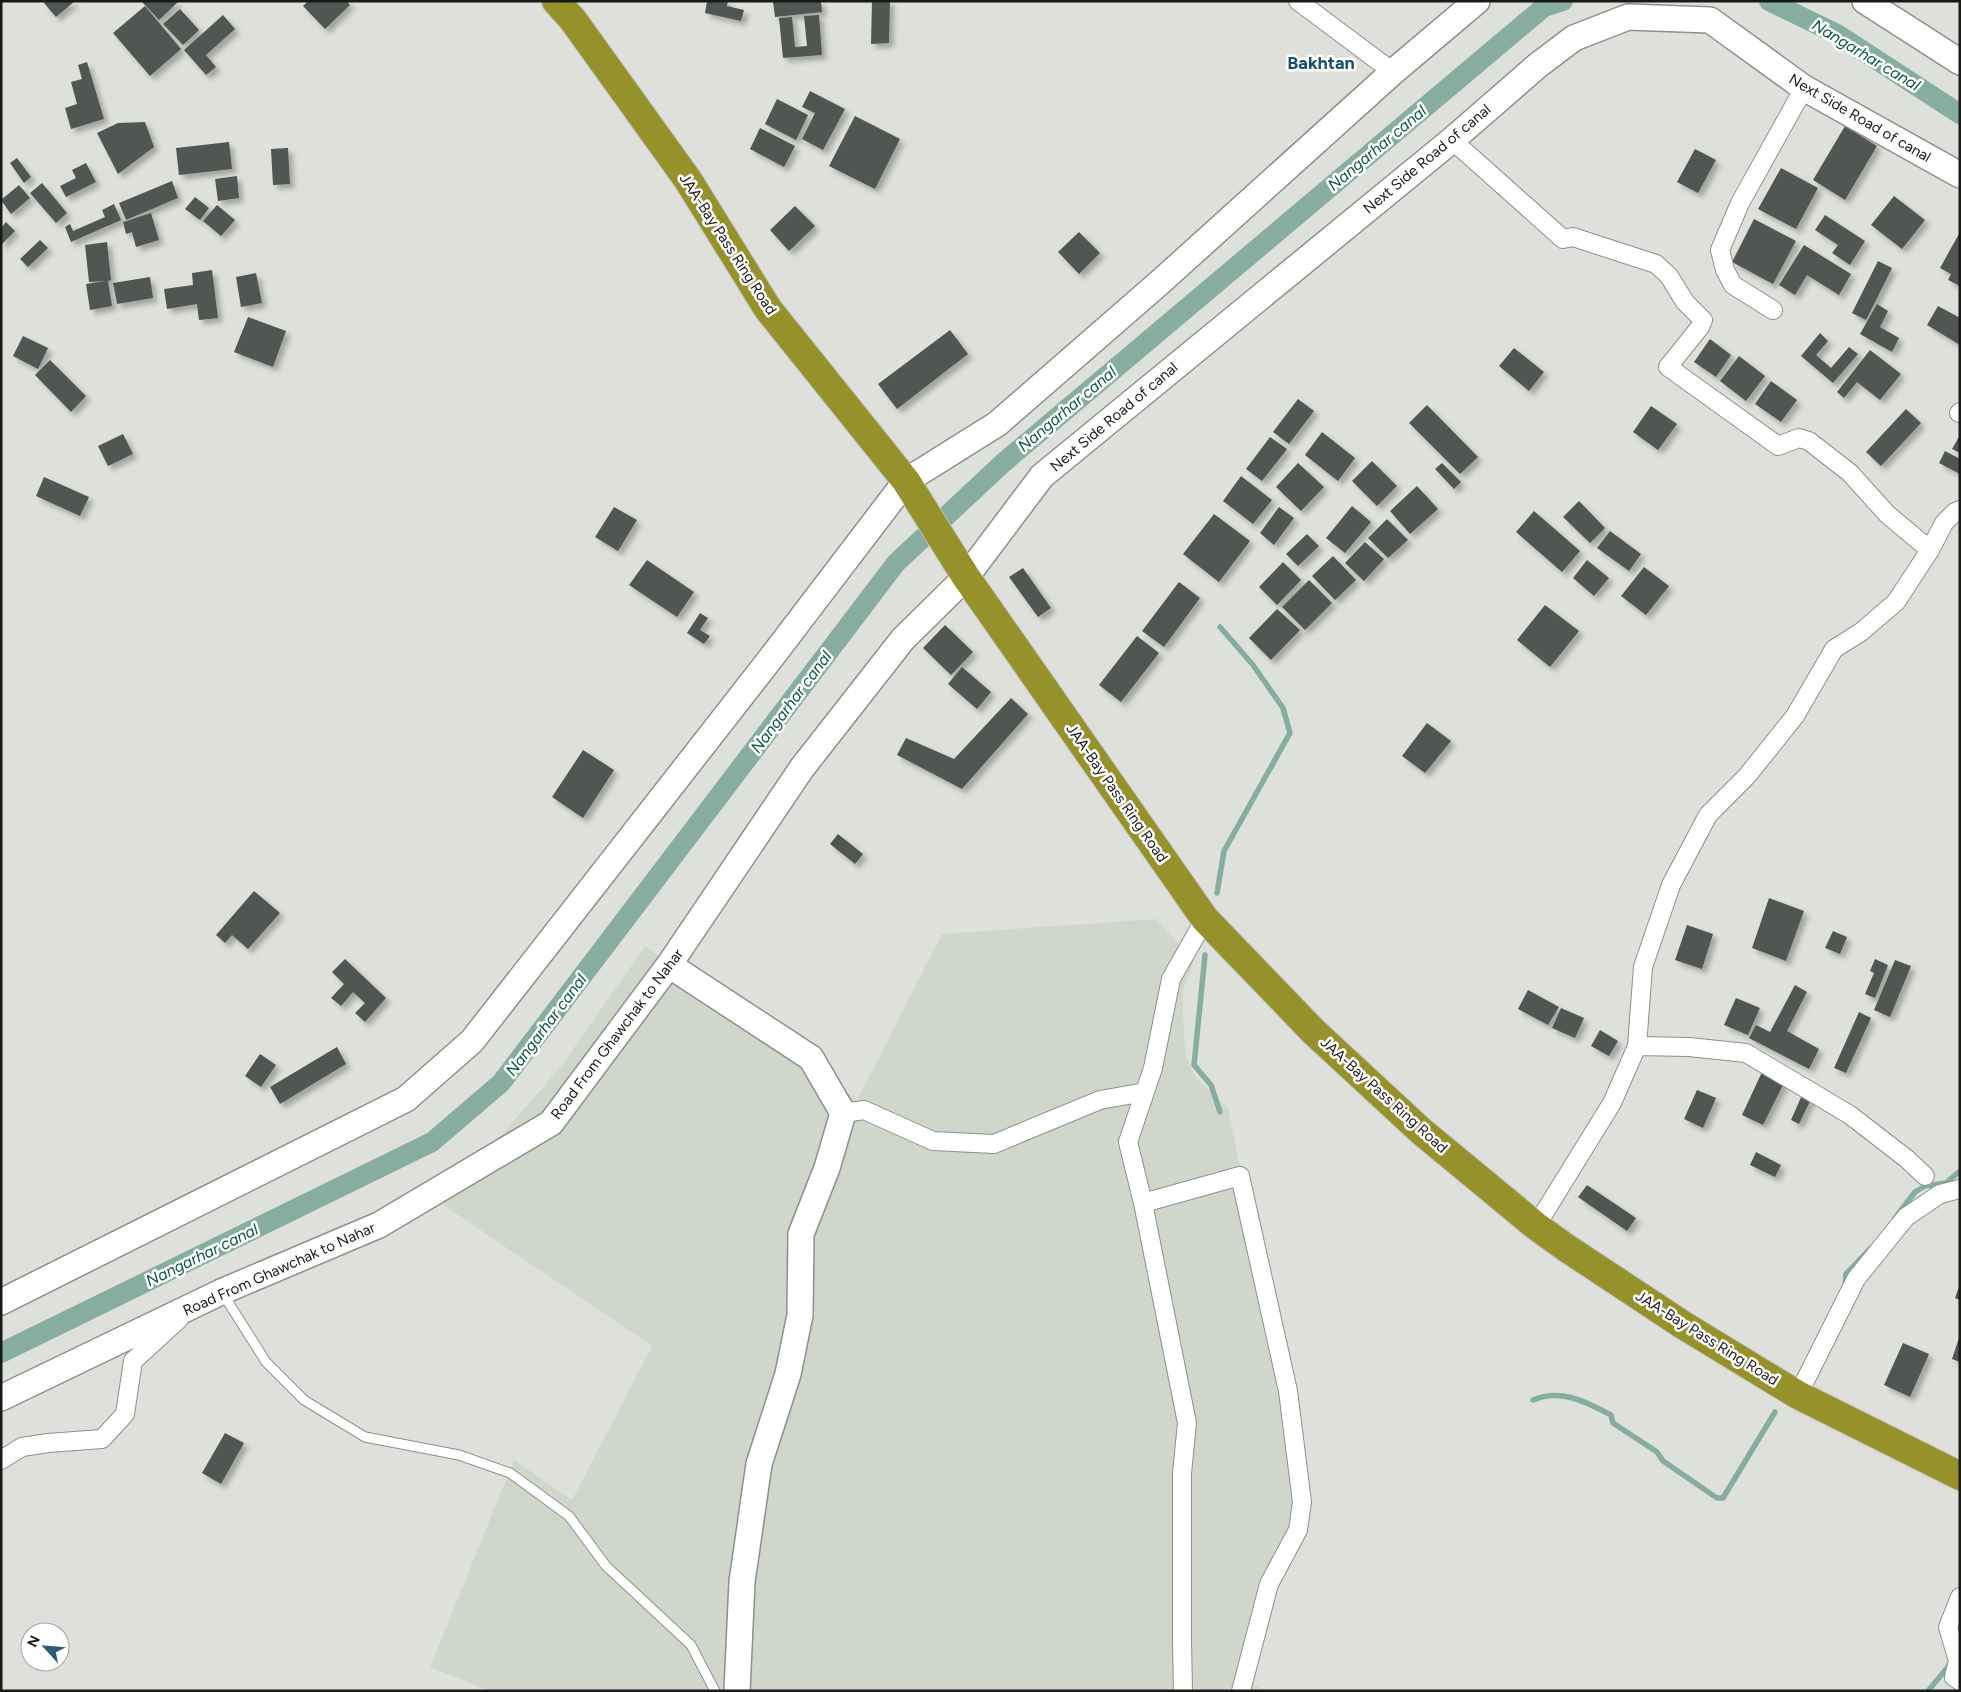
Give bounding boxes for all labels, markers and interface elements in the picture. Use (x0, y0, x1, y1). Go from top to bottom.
water label: Nangarhar canal (1809, 15, 1924, 95)
district label: Bakhtan (1287, 52, 1355, 74)
street label: Next Side Road of canal (1786, 70, 1934, 166)
street label: Next Side Road of canal (1360, 100, 1494, 218)
water label: Nangarhar canal (1324, 101, 1430, 195)
street label: JAA-Bay Pass Ring Road (676, 170, 780, 318)
street label: Next Side Road of canal (1047, 358, 1181, 476)
water label: Nangarhar canal (1014, 362, 1120, 456)
water label: Nangarhar canal (747, 647, 836, 757)
street label: JAA-Bay Pass Ring Road (1062, 720, 1172, 866)
street label: Road From Ghawchak to Nahar (547, 945, 687, 1123)
water label: Nangarhar canal (502, 970, 591, 1080)
street label: JAA-Bay Pass Ring Road (1317, 1033, 1451, 1157)
street label: Road From Ghawchak to Nahar (180, 1218, 378, 1320)
water label: Nangarhar canal (143, 1219, 262, 1290)
street label: JAA-Bay Pass Ring Road (1632, 1287, 1782, 1389)
north arrow (20, 1622, 70, 1672)
text: N (24, 1633, 44, 1650)

